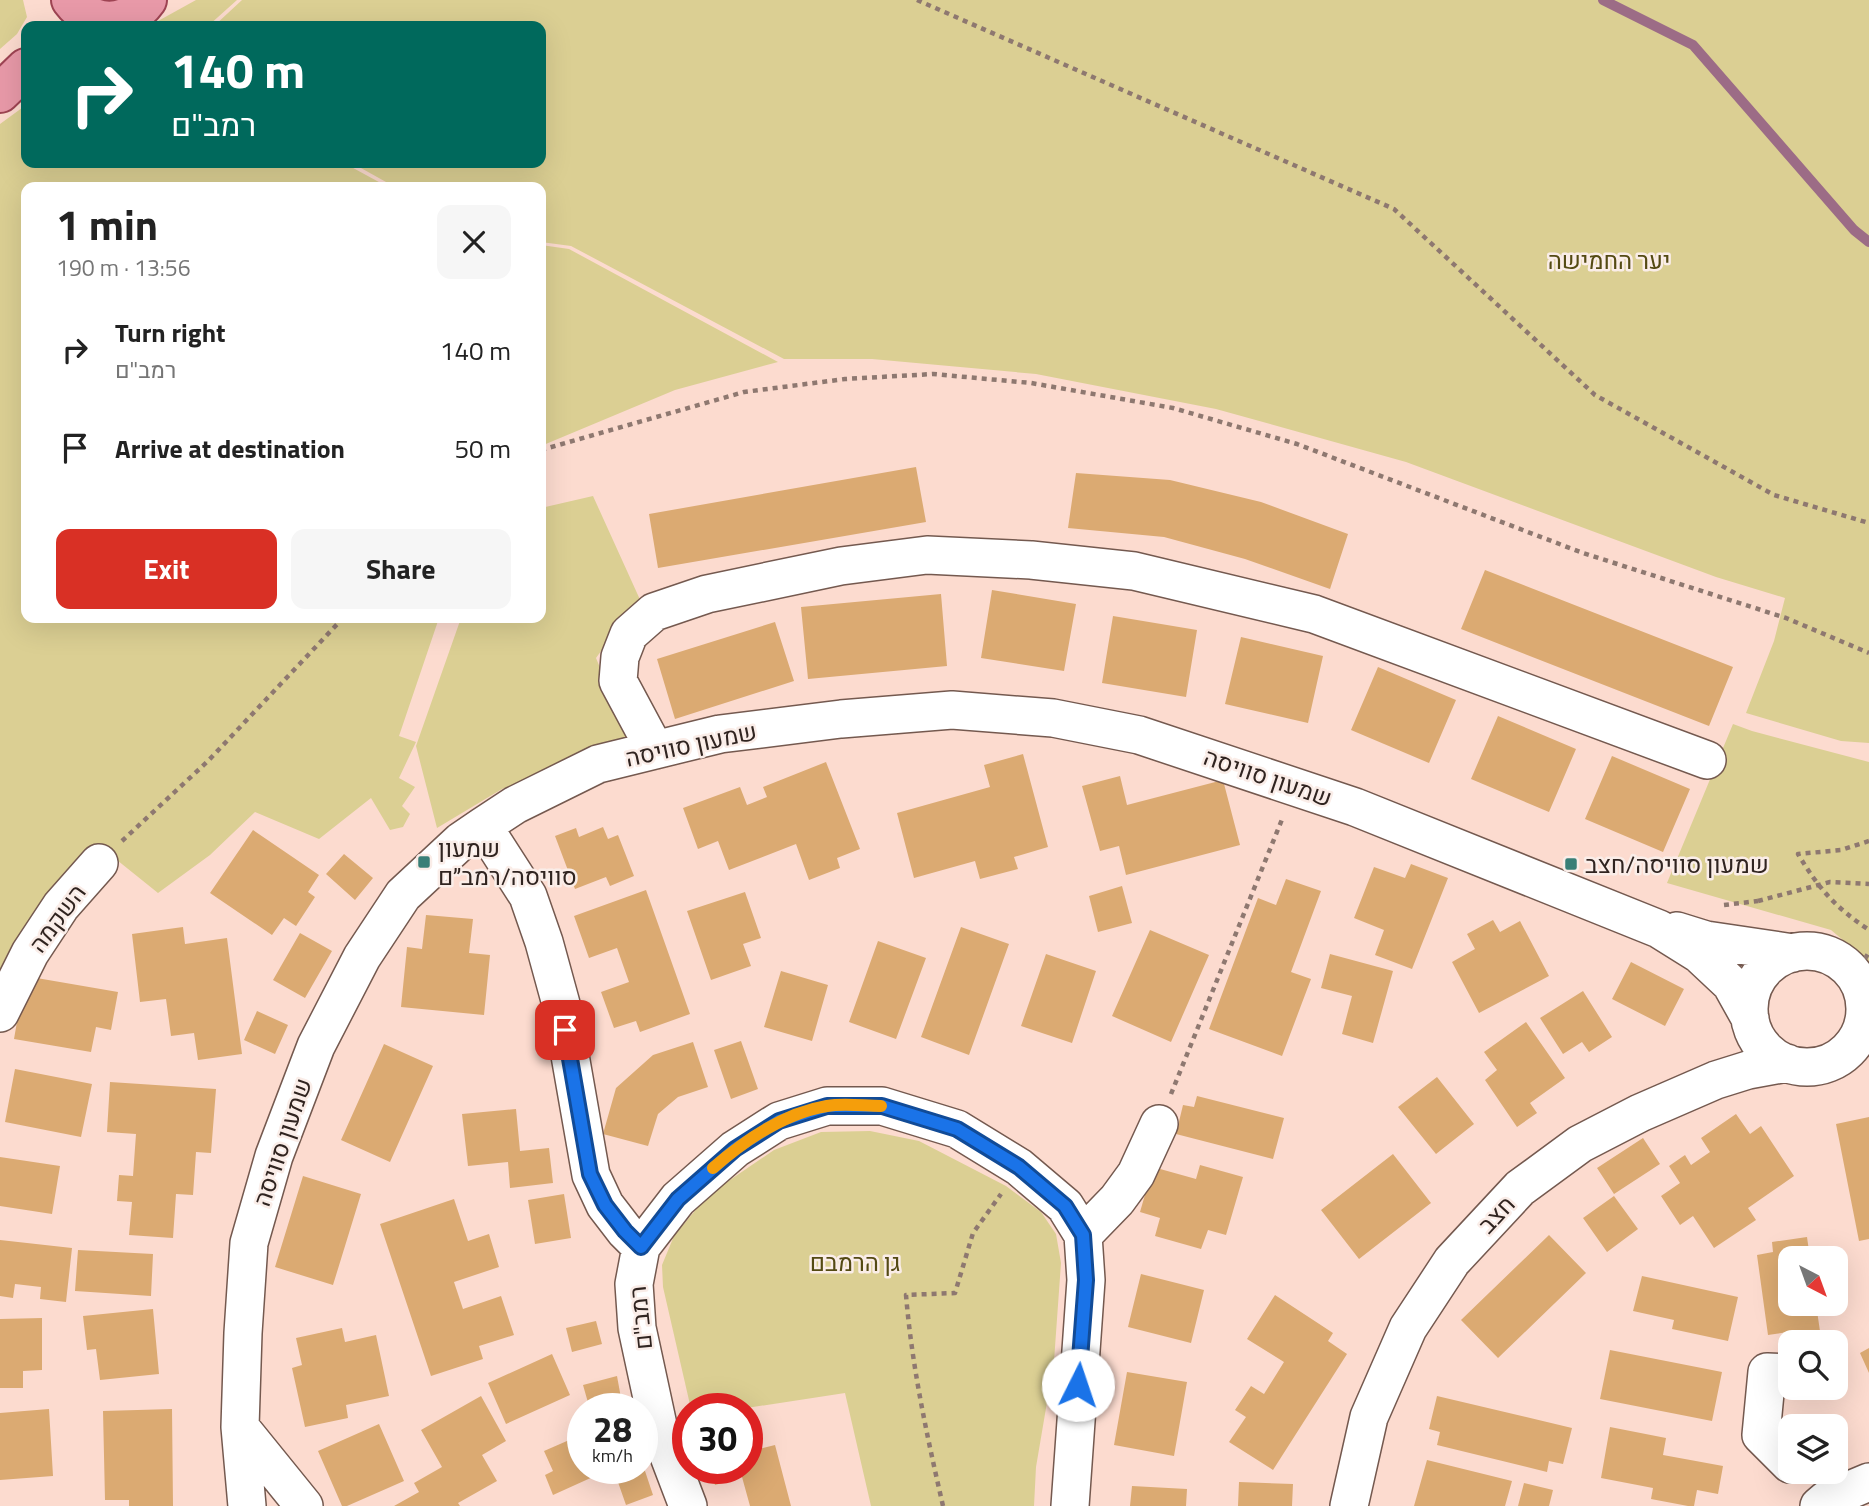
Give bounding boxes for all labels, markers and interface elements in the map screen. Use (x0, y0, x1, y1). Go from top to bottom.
text: 140 m (171, 32, 305, 107)
icon: right (56, 49, 147, 140)
text: רמב"ם (171, 100, 256, 148)
text: 1 min (56, 192, 158, 256)
button: close (437, 205, 511, 279)
park label: יער החמישה (1548, 242, 1670, 278)
text: 190 m · 13:56 (56, 250, 191, 285)
text: Turn right (115, 313, 226, 352)
icon: right (56, 331, 94, 369)
text: 140 m (440, 331, 511, 370)
text: רמב"ם (115, 352, 176, 387)
icon: arrive (56, 429, 94, 467)
text: Arrive at destination (115, 429, 345, 468)
text: 50 m (454, 429, 511, 468)
button: Exit (56, 529, 277, 609)
button: Share (291, 529, 511, 609)
street label: שמעון סוויסה (622, 713, 760, 775)
street label: שמעון סוויסה (1199, 738, 1337, 816)
place label: שמעון סוויסה/רמב״ם (438, 830, 577, 894)
place label: שמעון סוויסה/חצב (1585, 846, 1769, 882)
marker: שמעון סוויסה/רמב״ם (416, 854, 432, 870)
marker: שמעון סוויסה/חצב (1563, 856, 1579, 872)
street label: השקמה (20, 876, 94, 960)
pin (535, 1000, 595, 1060)
icon: arrive (546, 1011, 584, 1049)
street label: שמעון סוויסה (243, 1073, 321, 1211)
street label: חצב (1469, 1187, 1523, 1241)
park label: גן הרמבם (810, 1244, 900, 1280)
north arrow (1778, 1246, 1848, 1316)
map controls (1778, 1246, 1848, 1484)
street label: רמב"ם (619, 1284, 661, 1352)
button: search (1778, 1330, 1848, 1400)
position arrow (1041, 1348, 1115, 1422)
speed limit sign: 30 (672, 1393, 763, 1484)
text: 28 (593, 1402, 632, 1456)
button: layers (1778, 1414, 1848, 1484)
text: km/h (592, 1442, 633, 1469)

